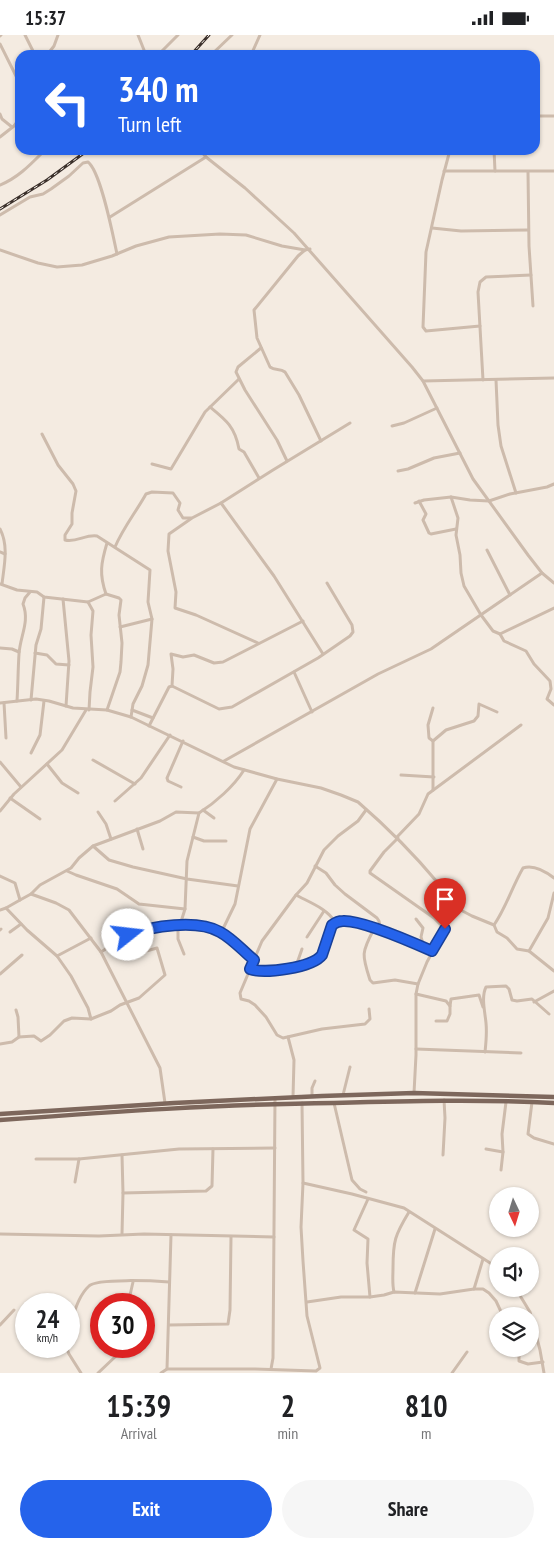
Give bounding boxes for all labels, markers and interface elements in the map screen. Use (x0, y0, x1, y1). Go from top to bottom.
text: 15:37 (25, 6, 66, 30)
text: 340 m (118, 66, 199, 112)
icon: left (35, 70, 100, 135)
text: Turn left (118, 110, 182, 138)
pin (424, 878, 466, 929)
icon: arrive (431, 885, 459, 913)
position arrow (101, 908, 153, 960)
north arrow (489, 1187, 539, 1237)
map controls (489, 1187, 539, 1357)
button: sound (489, 1247, 539, 1297)
speed limit sign: 30 (90, 1293, 155, 1358)
text: 24 (36, 1303, 59, 1335)
button: layers (489, 1307, 539, 1357)
text: km/h (37, 1330, 58, 1345)
text: 15:39 (106, 1386, 171, 1425)
text: 2 (281, 1386, 295, 1425)
text: 810 (405, 1386, 448, 1425)
text: Arrival (121, 1423, 157, 1443)
text: min (277, 1423, 298, 1443)
text: m (421, 1423, 431, 1443)
button: Exit (20, 1480, 272, 1538)
button: Share (282, 1480, 534, 1538)

